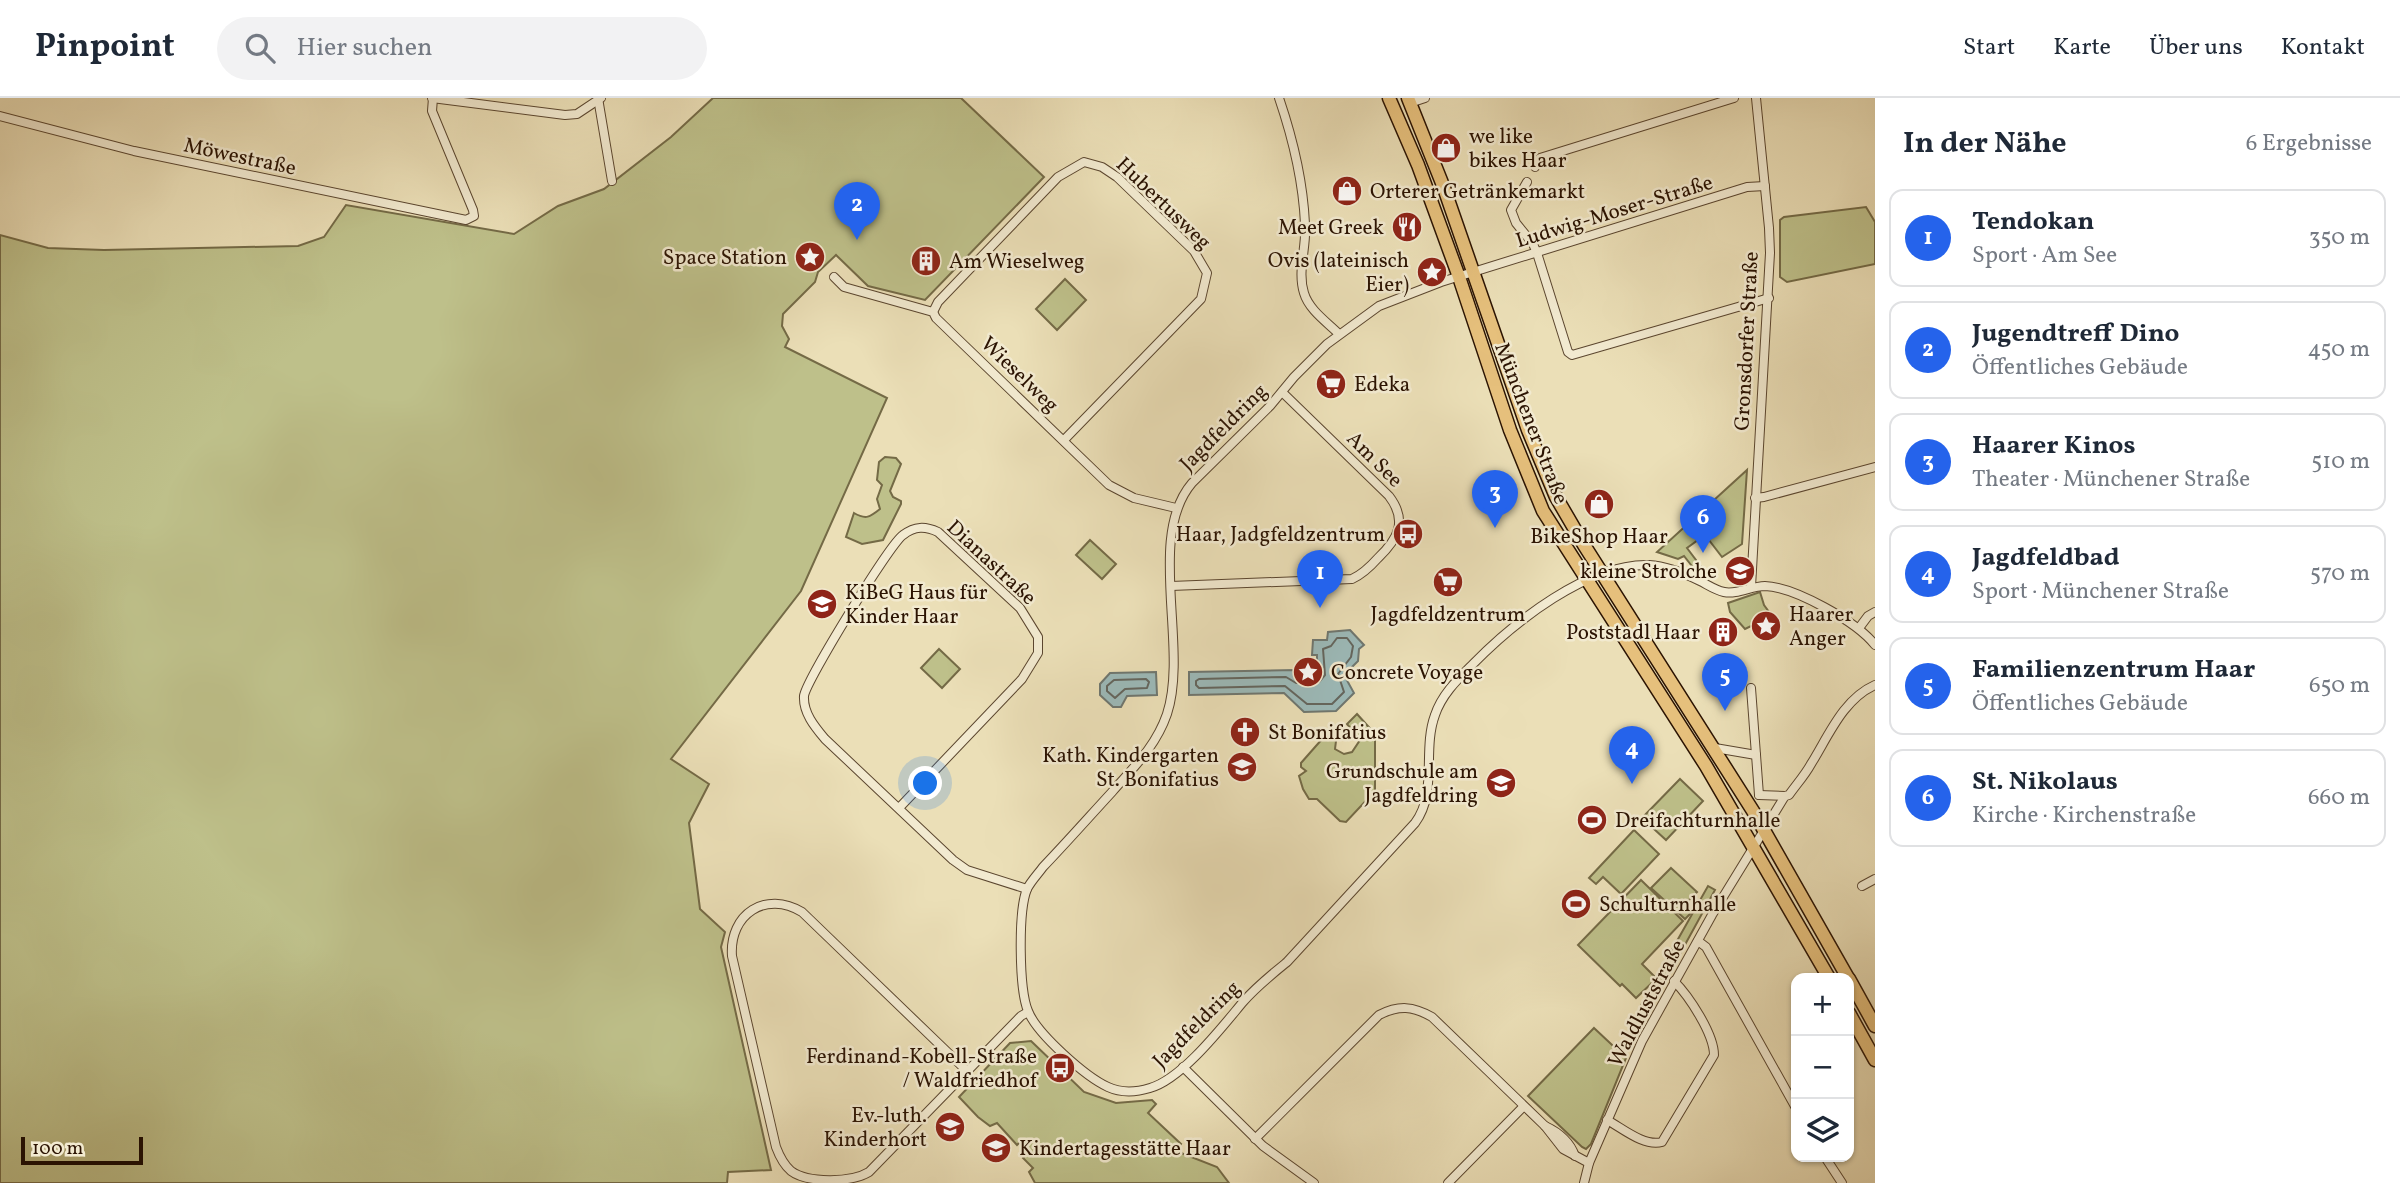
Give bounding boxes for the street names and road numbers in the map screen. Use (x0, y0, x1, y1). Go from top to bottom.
street label: Möwestraße (181, 131, 299, 184)
street label: Hubertusweg (1109, 151, 1217, 257)
street label: Ludwig-Moser-Straße (1512, 169, 1717, 256)
street label: Gronsdorfer Straße (1728, 251, 1767, 431)
street label: Wieselweg (973, 330, 1065, 420)
street label: Münchener Straße (1486, 338, 1575, 509)
street label: Jagdfeldring (1174, 378, 1274, 478)
street label: Am See (1339, 425, 1409, 495)
street label: Dianastraße (940, 514, 1042, 612)
street label: Waldluststraße (1601, 935, 1693, 1073)
street label: Jagdfeldring (1147, 975, 1247, 1075)

